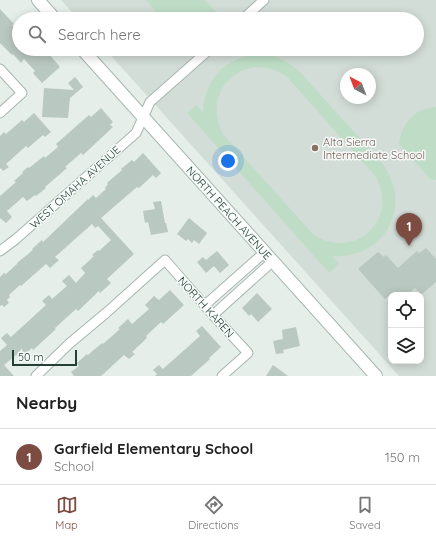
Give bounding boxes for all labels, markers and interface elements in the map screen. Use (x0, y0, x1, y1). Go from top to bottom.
search box (12, 12, 424, 56)
icon: search (26, 23, 48, 45)
text: Search here (58, 25, 141, 44)
north arrow (340, 68, 376, 104)
place label: Alta Sierra Intermediate School (323, 135, 425, 162)
street label: WEST OMAHA AVENUE (27, 143, 123, 231)
marker: Alta Sierra Intermediate School (310, 143, 320, 153)
your location (218, 151, 238, 171)
street label: NORTH PEACH AVENUE (183, 163, 275, 263)
pin: 1 (396, 213, 422, 246)
street label: NORTH KAREN (175, 274, 237, 340)
map controls (388, 292, 424, 364)
button: locate (388, 292, 424, 328)
button: layers (388, 328, 424, 364)
scale bar (12, 348, 77, 367)
text: 50 m (18, 350, 44, 364)
text: Nearby (16, 392, 77, 413)
text: Garfield Elementary School (54, 439, 253, 458)
text: 1 (26, 449, 32, 465)
text: 150 m (385, 449, 420, 465)
text: School (54, 458, 94, 474)
tab: Map (55, 494, 78, 532)
tab: Directions (188, 494, 239, 532)
tab: Saved (349, 494, 381, 532)

